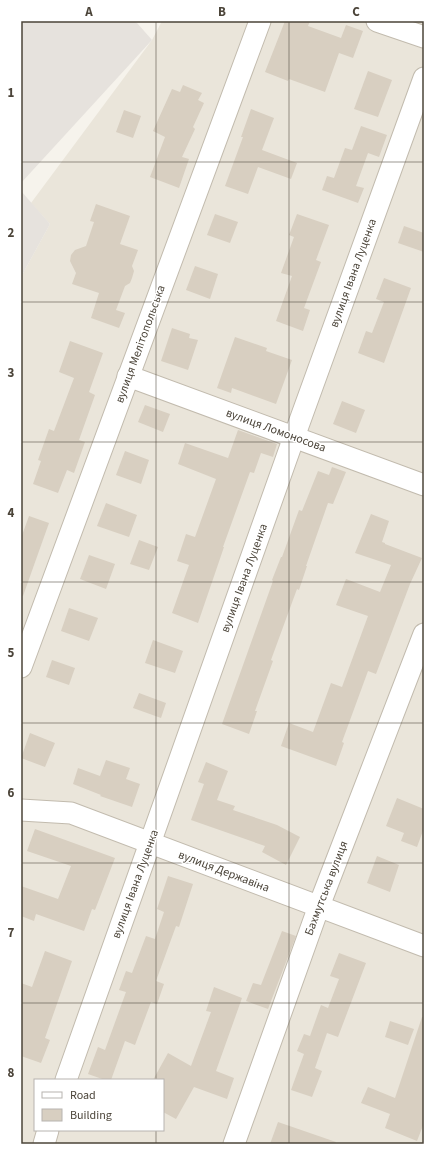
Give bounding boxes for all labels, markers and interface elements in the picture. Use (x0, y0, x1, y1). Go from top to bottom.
text: A (84, 3, 93, 21)
text: B (218, 3, 226, 21)
text: C (352, 3, 360, 21)
text: 1 (8, 84, 15, 102)
street label: вулиця Івана Луценка (326, 216, 381, 330)
text: 2 (8, 224, 15, 242)
street label: вулиця Мелітопольська (111, 283, 170, 406)
text: 3 (8, 364, 15, 382)
street label: вулиця Ломоносова (223, 404, 328, 456)
text: 4 (8, 504, 15, 522)
street label: вулиця Івана Луценка (217, 521, 272, 635)
text: 5 (8, 644, 15, 662)
text: 6 (8, 784, 15, 802)
street label: вулиця Івана Луценка (108, 827, 163, 941)
street label: Бахмутська вулиця (301, 838, 352, 938)
street label: вулиця Державіна (176, 846, 272, 897)
text: 7 (8, 924, 15, 942)
text: 8 (8, 1064, 15, 1082)
legend (34, 1079, 164, 1131)
text: Road (70, 1087, 96, 1104)
text: Building (70, 1107, 112, 1124)

